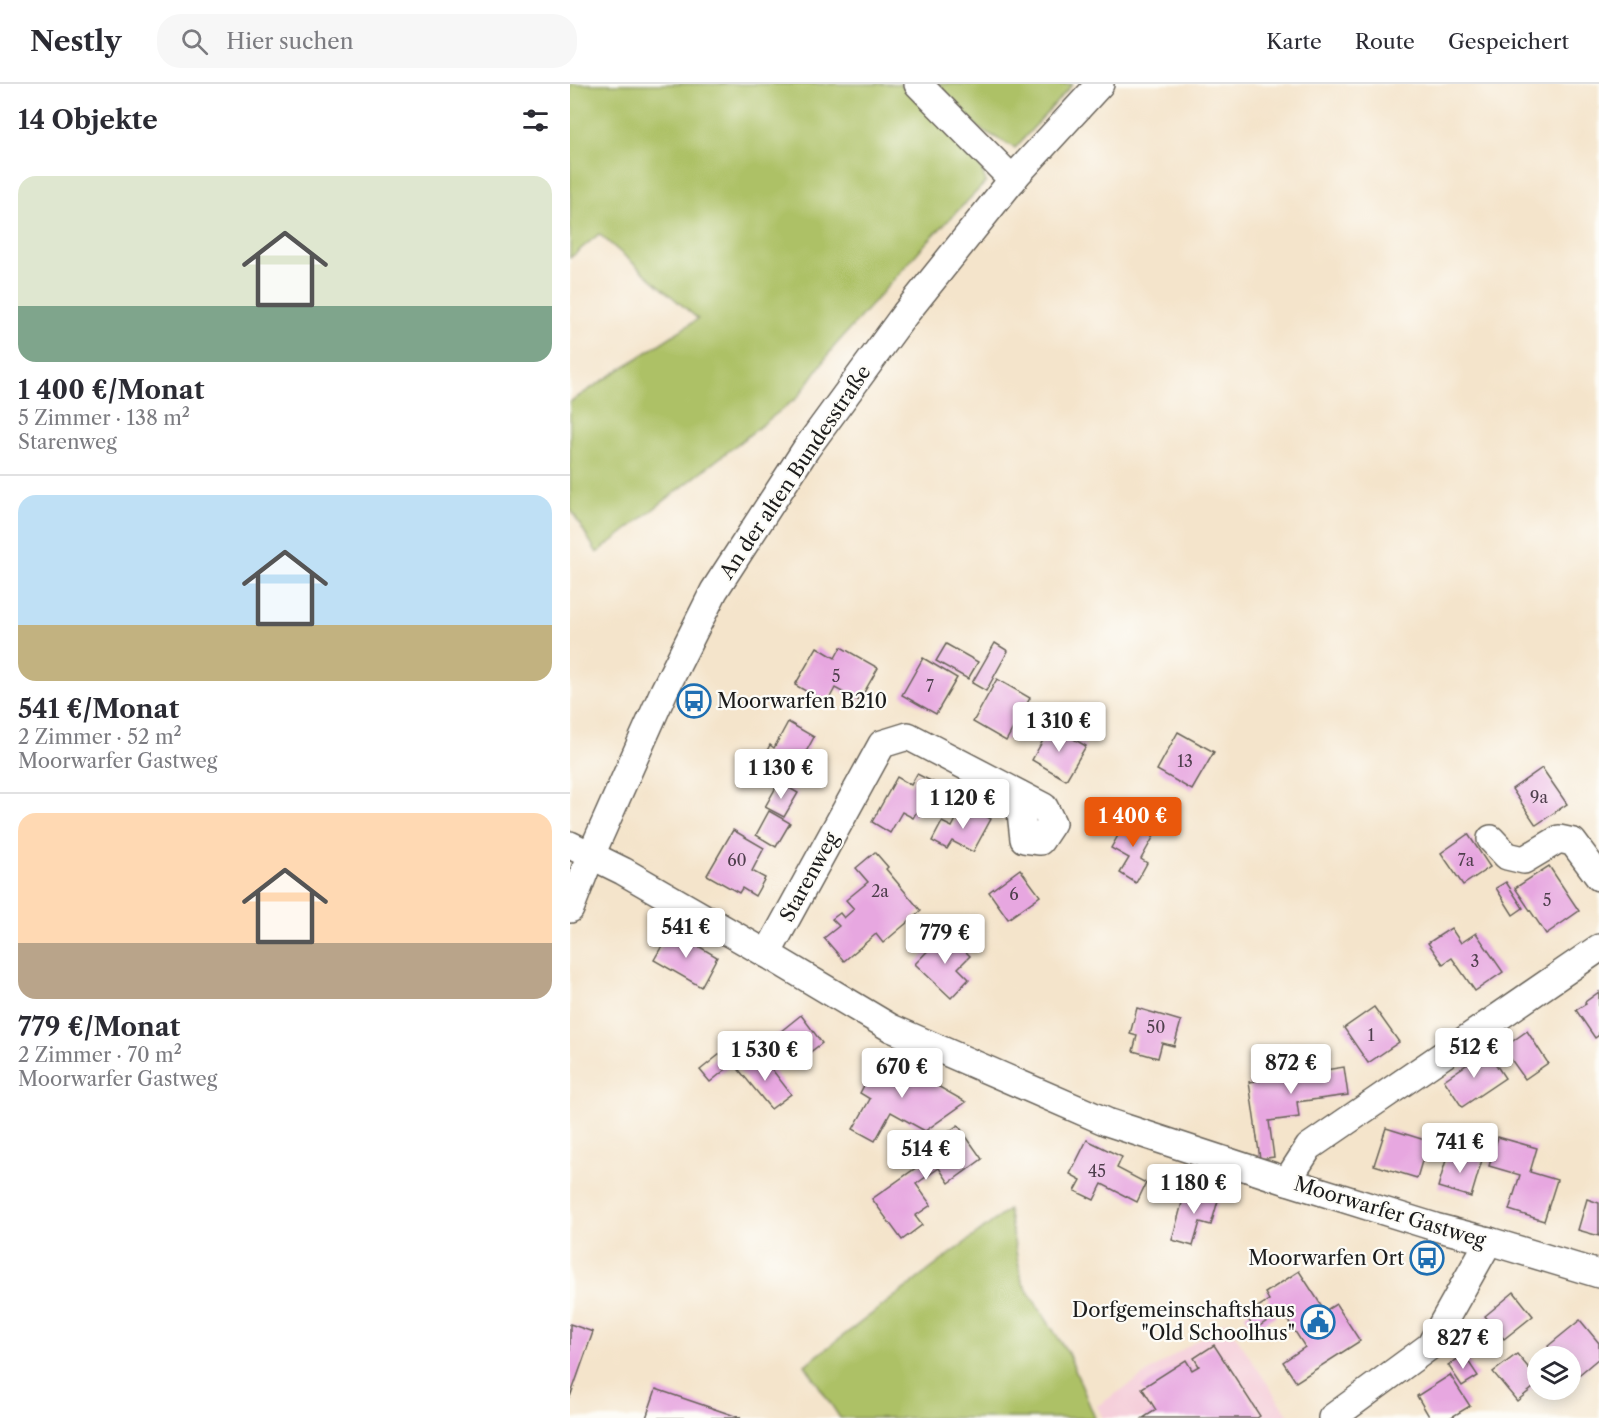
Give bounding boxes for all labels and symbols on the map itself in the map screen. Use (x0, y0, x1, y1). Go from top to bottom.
street label: An der alten Bundesstraße (714, 361, 876, 584)
house number: 5 (832, 666, 840, 686)
house number: 7 (926, 676, 934, 696)
bus stop icon: Moorwarfen B210 (676, 683, 712, 719)
place label: Moorwarfen B210 (717, 689, 887, 713)
pin: 1 310 € (1004, 702, 1114, 753)
pin: 1 130 € (726, 749, 836, 800)
house number: 13 (1177, 751, 1193, 771)
pin: 1 120 € (908, 779, 1018, 830)
house number: 9a (1530, 787, 1548, 807)
pin: 1 400 € (1078, 797, 1188, 848)
street label: Starenweg (775, 828, 844, 926)
house number: 60 (727, 850, 747, 870)
house number: 7a (1458, 850, 1475, 870)
house number: 2a (871, 881, 889, 901)
house number: 6 (1009, 884, 1019, 904)
house number: 5 (1543, 890, 1551, 910)
pin: 541 € (644, 908, 728, 959)
pin: 779 € (903, 914, 987, 965)
house number: 3 (1471, 951, 1479, 971)
house number: 50 (1147, 1017, 1165, 1037)
house number: 1 (1368, 1025, 1375, 1045)
pin: 512 € (1432, 1028, 1516, 1079)
pin: 1 530 € (710, 1031, 820, 1082)
pin: 872 € (1249, 1044, 1333, 1095)
pin: 670 € (860, 1048, 944, 1099)
pin: 741 € (1418, 1123, 1502, 1174)
pin: 514 € (884, 1130, 968, 1181)
house number: 45 (1088, 1161, 1106, 1181)
pin: 1 180 € (1139, 1164, 1249, 1215)
street label: Moorwarfer Gastweg (1291, 1171, 1489, 1253)
bus stop icon: Moorwarfen Ort (1409, 1240, 1445, 1276)
place label: Moorwarfen Ort (1248, 1246, 1404, 1270)
place label: Dorfgemeinschaftshaus "Old Schoolhus" (1072, 1298, 1295, 1345)
public building icon: Dorfgemeinschaftshaus "Old Schoolhus" (1300, 1304, 1336, 1340)
pin: 827 € (1421, 1319, 1505, 1370)

